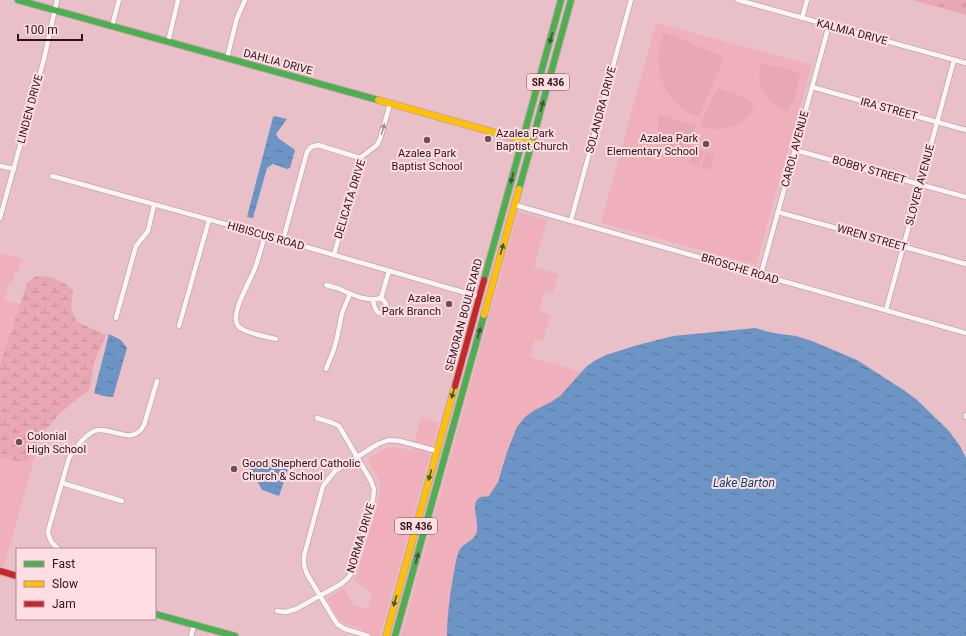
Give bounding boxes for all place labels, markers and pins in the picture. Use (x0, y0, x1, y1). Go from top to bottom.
place label: Azalea Park Baptist Church (496, 127, 568, 153)
place label: Azalea Park Elementary School (607, 132, 698, 158)
marker: Azalea Park Baptist Church (483, 134, 493, 144)
marker: Azalea Park Baptist School (422, 135, 432, 145)
marker: Azalea Park Elementary School (701, 139, 711, 149)
place label: Azalea Park Baptist School (392, 147, 462, 173)
place label: Azalea Park Branch (382, 292, 441, 318)
marker: Azalea Park Branch (444, 299, 454, 309)
place label: Colonial High School (27, 430, 86, 456)
marker: Colonial High School (14, 437, 24, 447)
place label: Good Shepherd Catholic Church & School (242, 457, 360, 483)
marker: Good Shepherd Catholic Church & School (229, 464, 239, 474)

